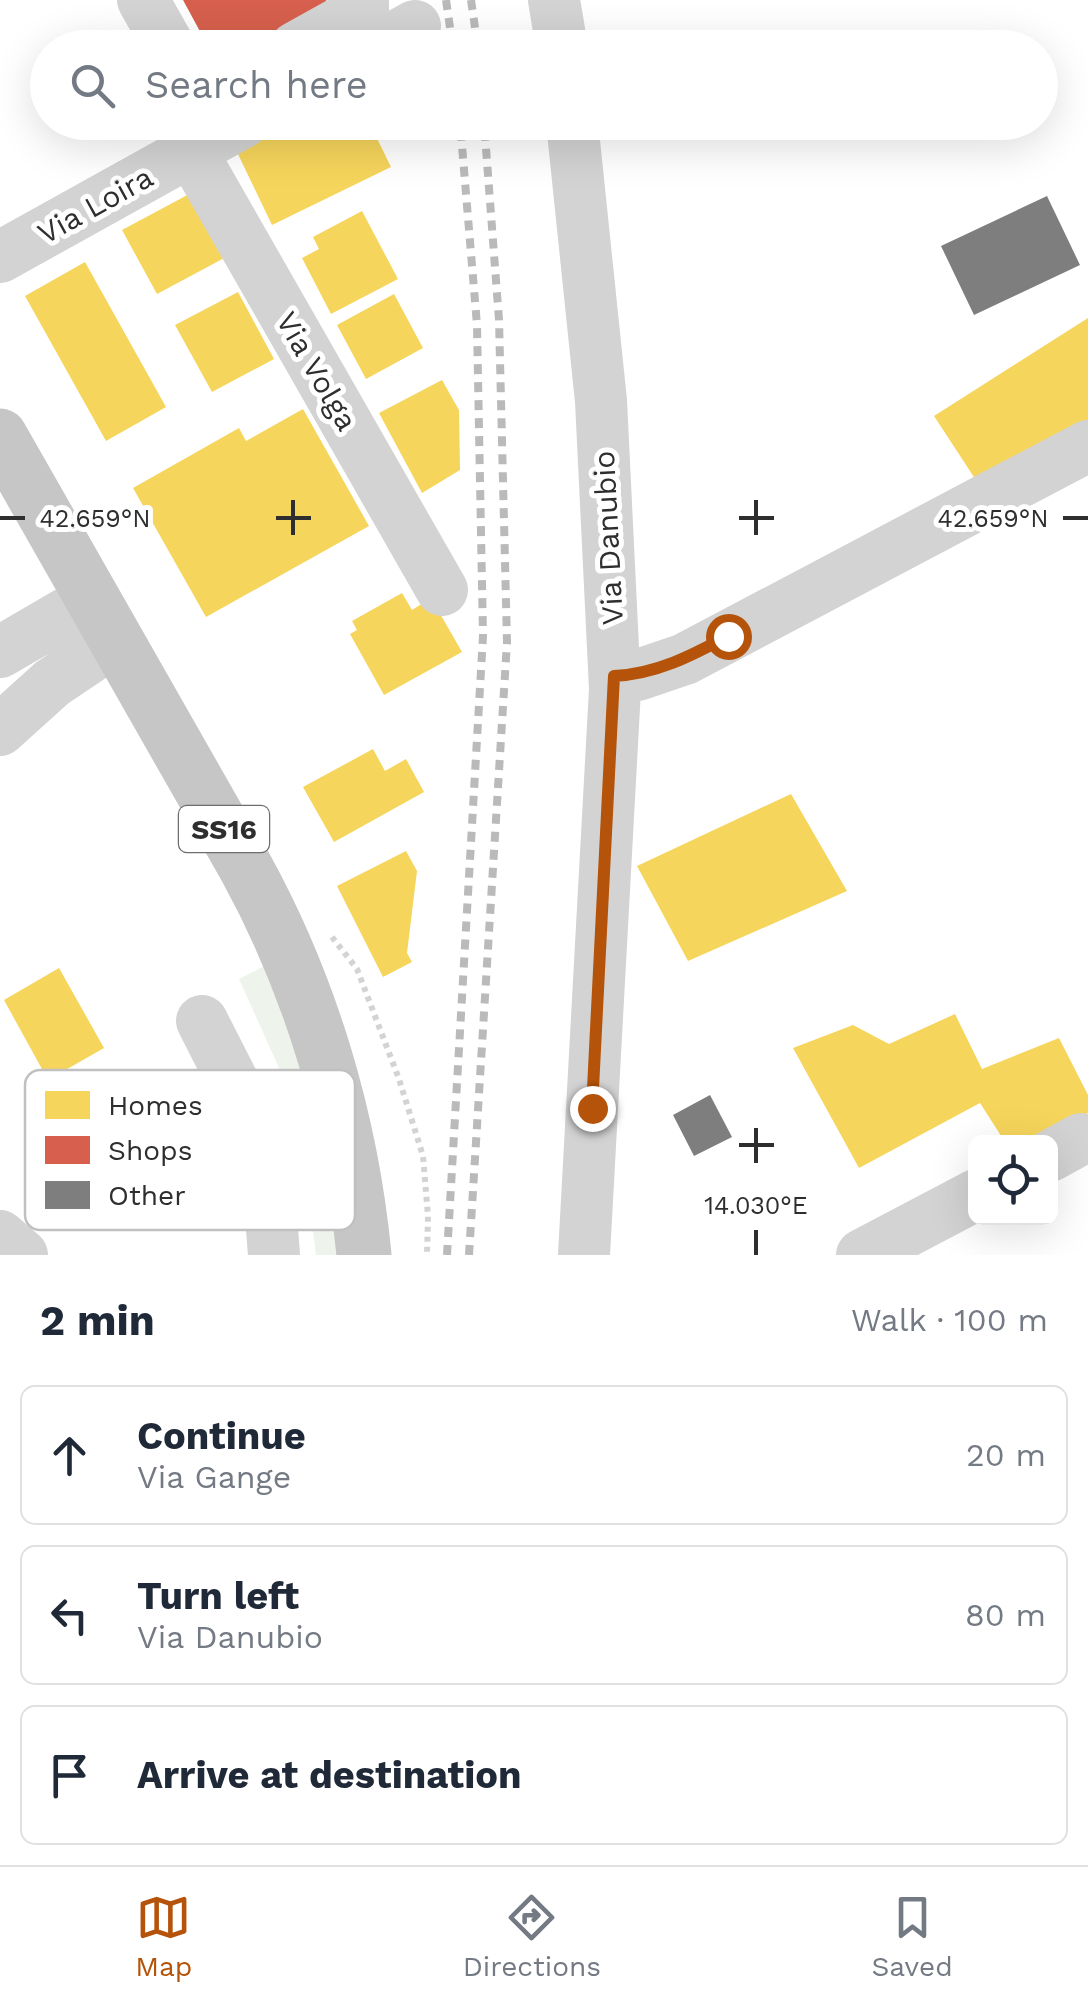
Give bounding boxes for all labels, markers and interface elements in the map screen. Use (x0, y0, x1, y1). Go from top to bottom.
search box (30, 30, 1058, 140)
icon: search (65, 58, 120, 113)
text: Search here (145, 63, 368, 107)
street label: Via Loira (31, 159, 159, 251)
street label: Via Volga (269, 305, 365, 437)
street label: Via Danubio (586, 450, 630, 626)
text: 42.659°N (39, 504, 151, 533)
text: 42.659°N (937, 504, 1049, 533)
route start (706, 614, 752, 660)
road number: SS16 (179, 806, 269, 852)
legend (25, 1070, 355, 1230)
route end (570, 1086, 616, 1132)
text: Homes (108, 1089, 203, 1122)
text: Shops (108, 1134, 192, 1167)
map controls (968, 1135, 1058, 1225)
button: locate (968, 1135, 1058, 1225)
text: Other (108, 1179, 186, 1212)
text: 14.030°E (704, 1191, 808, 1220)
text: 2 min (40, 1296, 155, 1345)
text: Walk · 100 m (851, 1301, 1048, 1339)
text: Continue (137, 1414, 306, 1458)
icon: ahead (42, 1428, 97, 1483)
text: 20 m (966, 1436, 1046, 1474)
text: Via Gange (137, 1458, 291, 1496)
text: Turn left (137, 1574, 299, 1618)
icon: left (42, 1588, 97, 1643)
text: 80 m (965, 1596, 1046, 1634)
text: Via Danubio (137, 1618, 323, 1656)
icon: arrive (42, 1748, 97, 1803)
text: Arrive at destination (137, 1753, 522, 1797)
tab: Map (135, 1890, 192, 1983)
tab: Directions (463, 1890, 601, 1983)
tab: Saved (871, 1890, 953, 1983)

